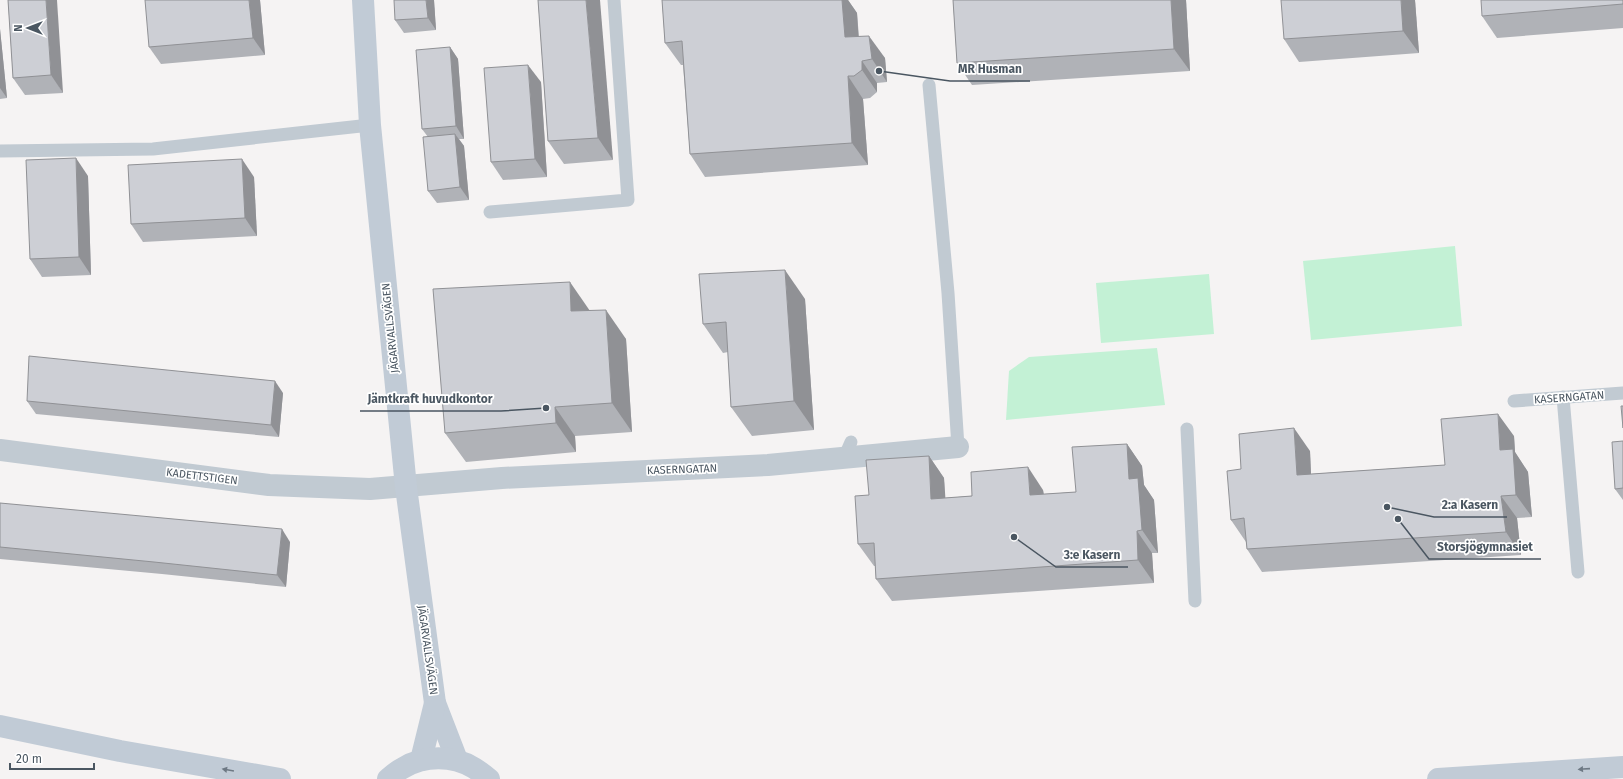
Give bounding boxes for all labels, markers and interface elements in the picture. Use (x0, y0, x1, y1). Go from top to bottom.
north arrow (8, 8, 48, 48)
text: N (12, 24, 25, 32)
callout: MR Husman (950, 57, 1030, 81)
text: MR Husman (958, 62, 1022, 76)
street label: JÄGARVALLSVÄGEN (378, 282, 402, 374)
callout: Jämtkraft huvudkontor (360, 387, 501, 411)
street label: KASERNGATAN (1533, 389, 1605, 406)
text: Jämtkraft huvudkontor (366, 392, 493, 406)
street label: KASERNGATAN (647, 462, 717, 477)
street label: KADETTSTIGEN (165, 466, 238, 487)
callout: 2:a Kasern (1434, 493, 1507, 517)
text: 2:a Kasern (1442, 498, 1498, 512)
callout: Storsjögymnasiet (1429, 535, 1541, 559)
text: Storsjögymnasiet (1437, 540, 1533, 554)
callout: 3:e Kasern (1056, 543, 1128, 567)
text: 3:e Kasern (1063, 548, 1120, 562)
street label: JÄGARVALLSVÄGEN (415, 604, 441, 696)
scale bar (10, 745, 94, 771)
text: 20 m (16, 752, 42, 766)
one-way arrow (1578, 766, 1590, 773)
one-way arrow (222, 767, 234, 773)

